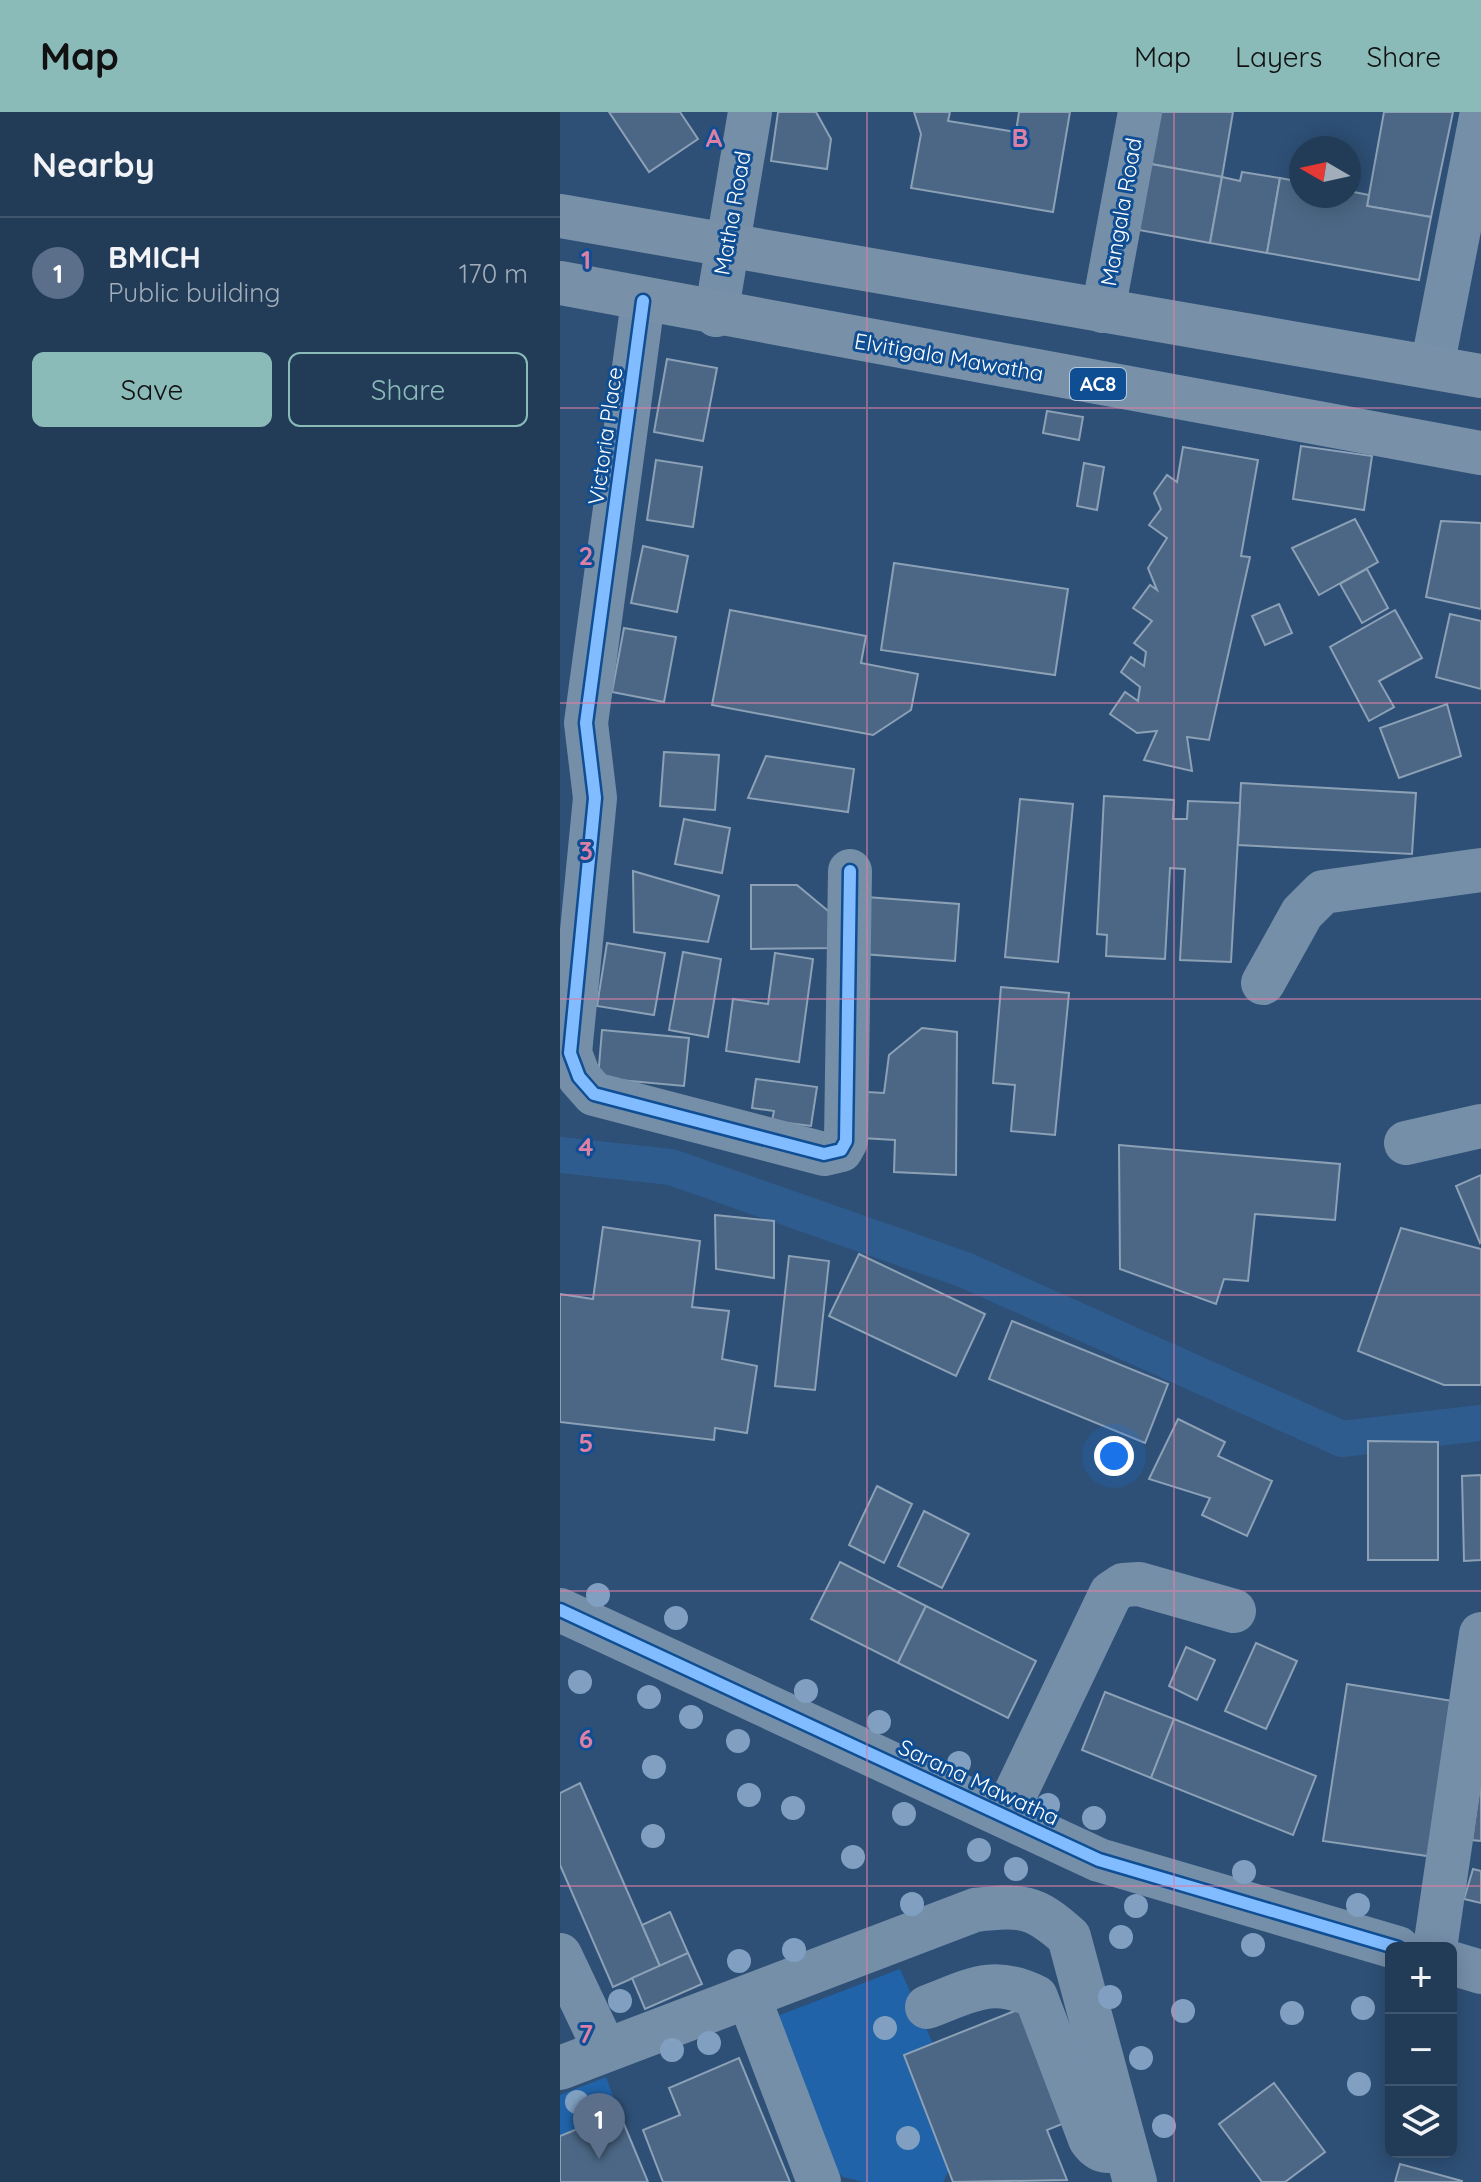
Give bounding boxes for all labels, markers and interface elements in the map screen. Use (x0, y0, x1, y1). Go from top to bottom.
text: Map (40, 32, 119, 80)
text: Map (1134, 39, 1191, 74)
text: Layers (1235, 39, 1322, 74)
text: Share (1366, 39, 1441, 74)
text: A (706, 121, 723, 154)
text: B (1011, 121, 1029, 154)
street label: Mangala Road (1094, 136, 1148, 288)
north arrow (1289, 136, 1361, 208)
text: Nearby (32, 143, 155, 186)
street label: Matha Road (707, 149, 757, 277)
text: BMICH (108, 238, 201, 276)
text: 1 (581, 243, 591, 276)
text: 1 (53, 257, 63, 290)
text: 170 m (459, 257, 528, 290)
text: Public building (108, 276, 280, 309)
street label: Elvitigala Mawatha (852, 327, 1046, 387)
button: Save (32, 352, 272, 427)
button: Share (288, 352, 528, 427)
street label: Victoria Place (581, 365, 629, 507)
road number: AC8 (1070, 368, 1126, 400)
text: 2 (579, 539, 593, 572)
text: 3 (579, 834, 593, 867)
text: 4 (578, 1130, 594, 1163)
text: 5 (579, 1426, 593, 1459)
your location (1094, 1436, 1134, 1476)
text: 6 (579, 1722, 593, 1755)
street label: Sarana Mawatha (894, 1733, 1064, 1831)
map controls (1385, 1942, 1457, 2158)
button: + (1385, 1942, 1457, 2014)
button: − (1385, 2014, 1457, 2086)
text: 7 (579, 2017, 593, 2050)
button: layers (1385, 2086, 1457, 2158)
pin: 1 (573, 2093, 625, 2159)

